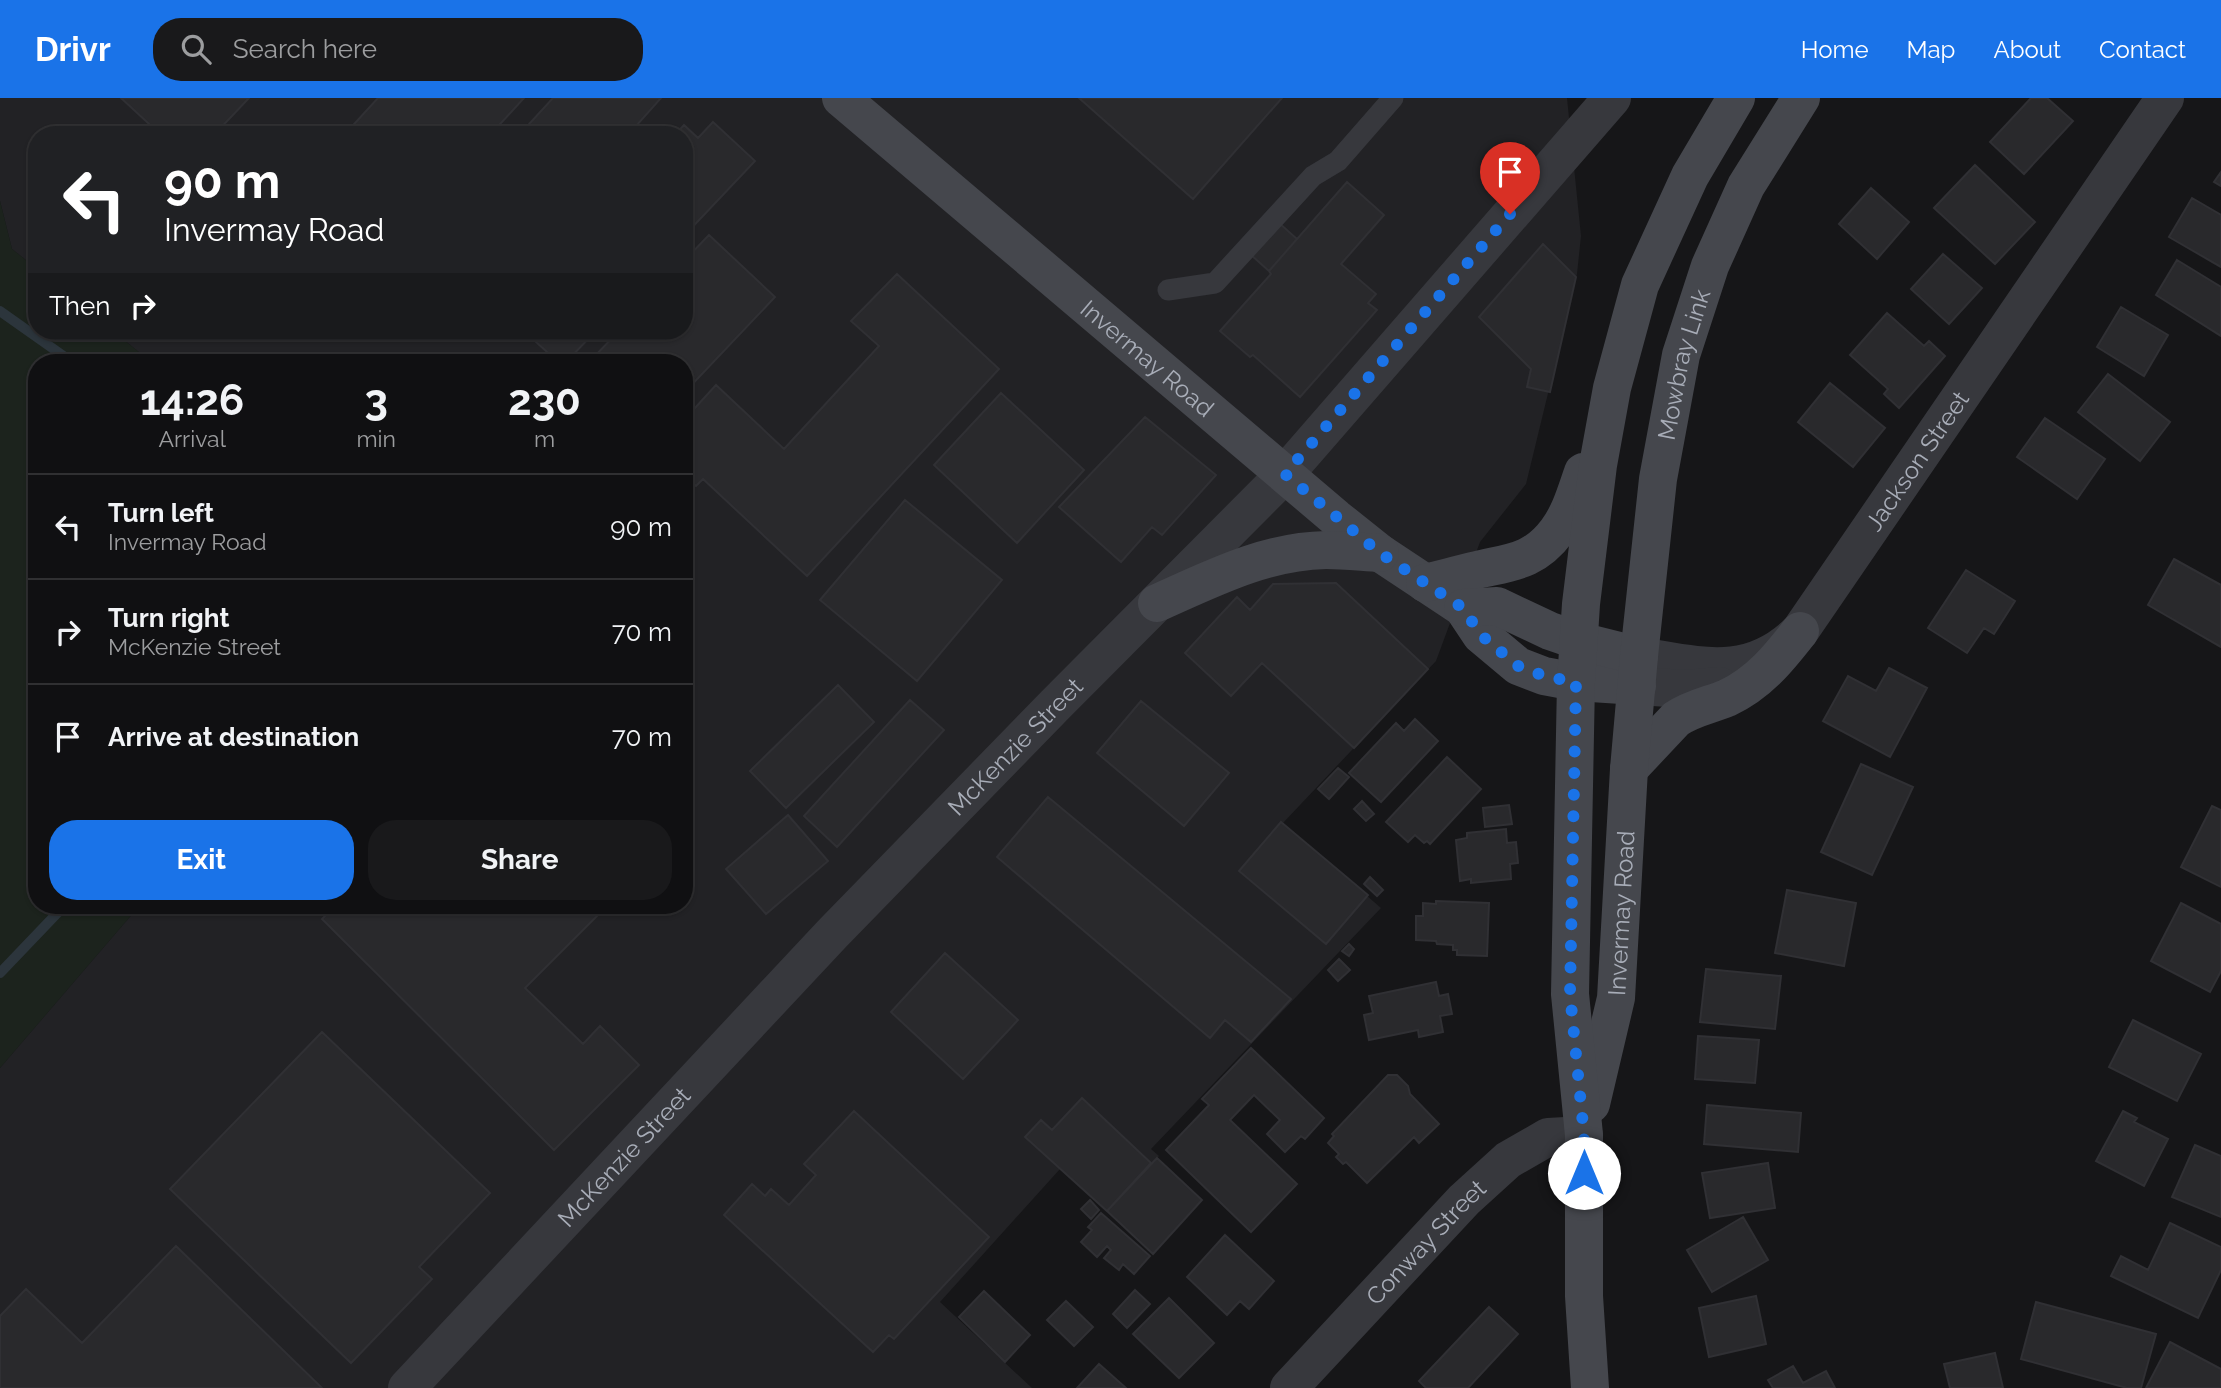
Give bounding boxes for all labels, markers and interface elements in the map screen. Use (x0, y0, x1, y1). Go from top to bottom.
search box (153, 18, 643, 81)
text: Drivr (35, 30, 111, 69)
icon: search (177, 30, 215, 68)
text: Search here (233, 34, 377, 64)
text: Home (1801, 35, 1869, 64)
text: Map (1907, 35, 1955, 64)
text: About (1993, 35, 2061, 64)
text: Contact (2099, 35, 2186, 64)
pin (1480, 142, 1540, 214)
text: 90 m (164, 152, 280, 209)
icon: arrive (1491, 153, 1529, 191)
icon: left (49, 154, 140, 245)
text: Invermay Road (164, 211, 384, 248)
street label: Mowbray Link (1651, 285, 1716, 442)
icon: right (124, 287, 162, 325)
text: Then (49, 291, 110, 321)
street label: Invermay Road (1075, 294, 1220, 423)
text: 14:26 (140, 376, 244, 425)
text: 3 (364, 376, 388, 425)
text: 230 (508, 376, 581, 425)
street label: Jackson Street (1859, 385, 1975, 536)
text: Arrival (158, 425, 226, 452)
text: min (356, 425, 396, 452)
text: m (534, 425, 555, 452)
text: Turn left (108, 498, 214, 528)
icon: left (49, 508, 87, 546)
text: 90 m (610, 512, 672, 542)
text: Invermay Road (108, 528, 266, 555)
text: Turn right (108, 603, 229, 633)
icon: right (49, 613, 87, 651)
text: 70 m (612, 617, 672, 647)
text: McKenzie Street (108, 633, 281, 660)
street label: McKenzie Street (941, 672, 1088, 821)
icon: arrive (49, 718, 87, 756)
text: Arrive at destination (108, 722, 359, 752)
text: 70 m (612, 722, 672, 752)
button: Exit (49, 820, 354, 900)
button: Share (368, 820, 672, 900)
street label: Invermay Road (1602, 830, 1640, 996)
street label: McKenzie Street (551, 1081, 696, 1232)
position arrow (1547, 1136, 1621, 1210)
street label: Conway Street (1360, 1173, 1491, 1311)

